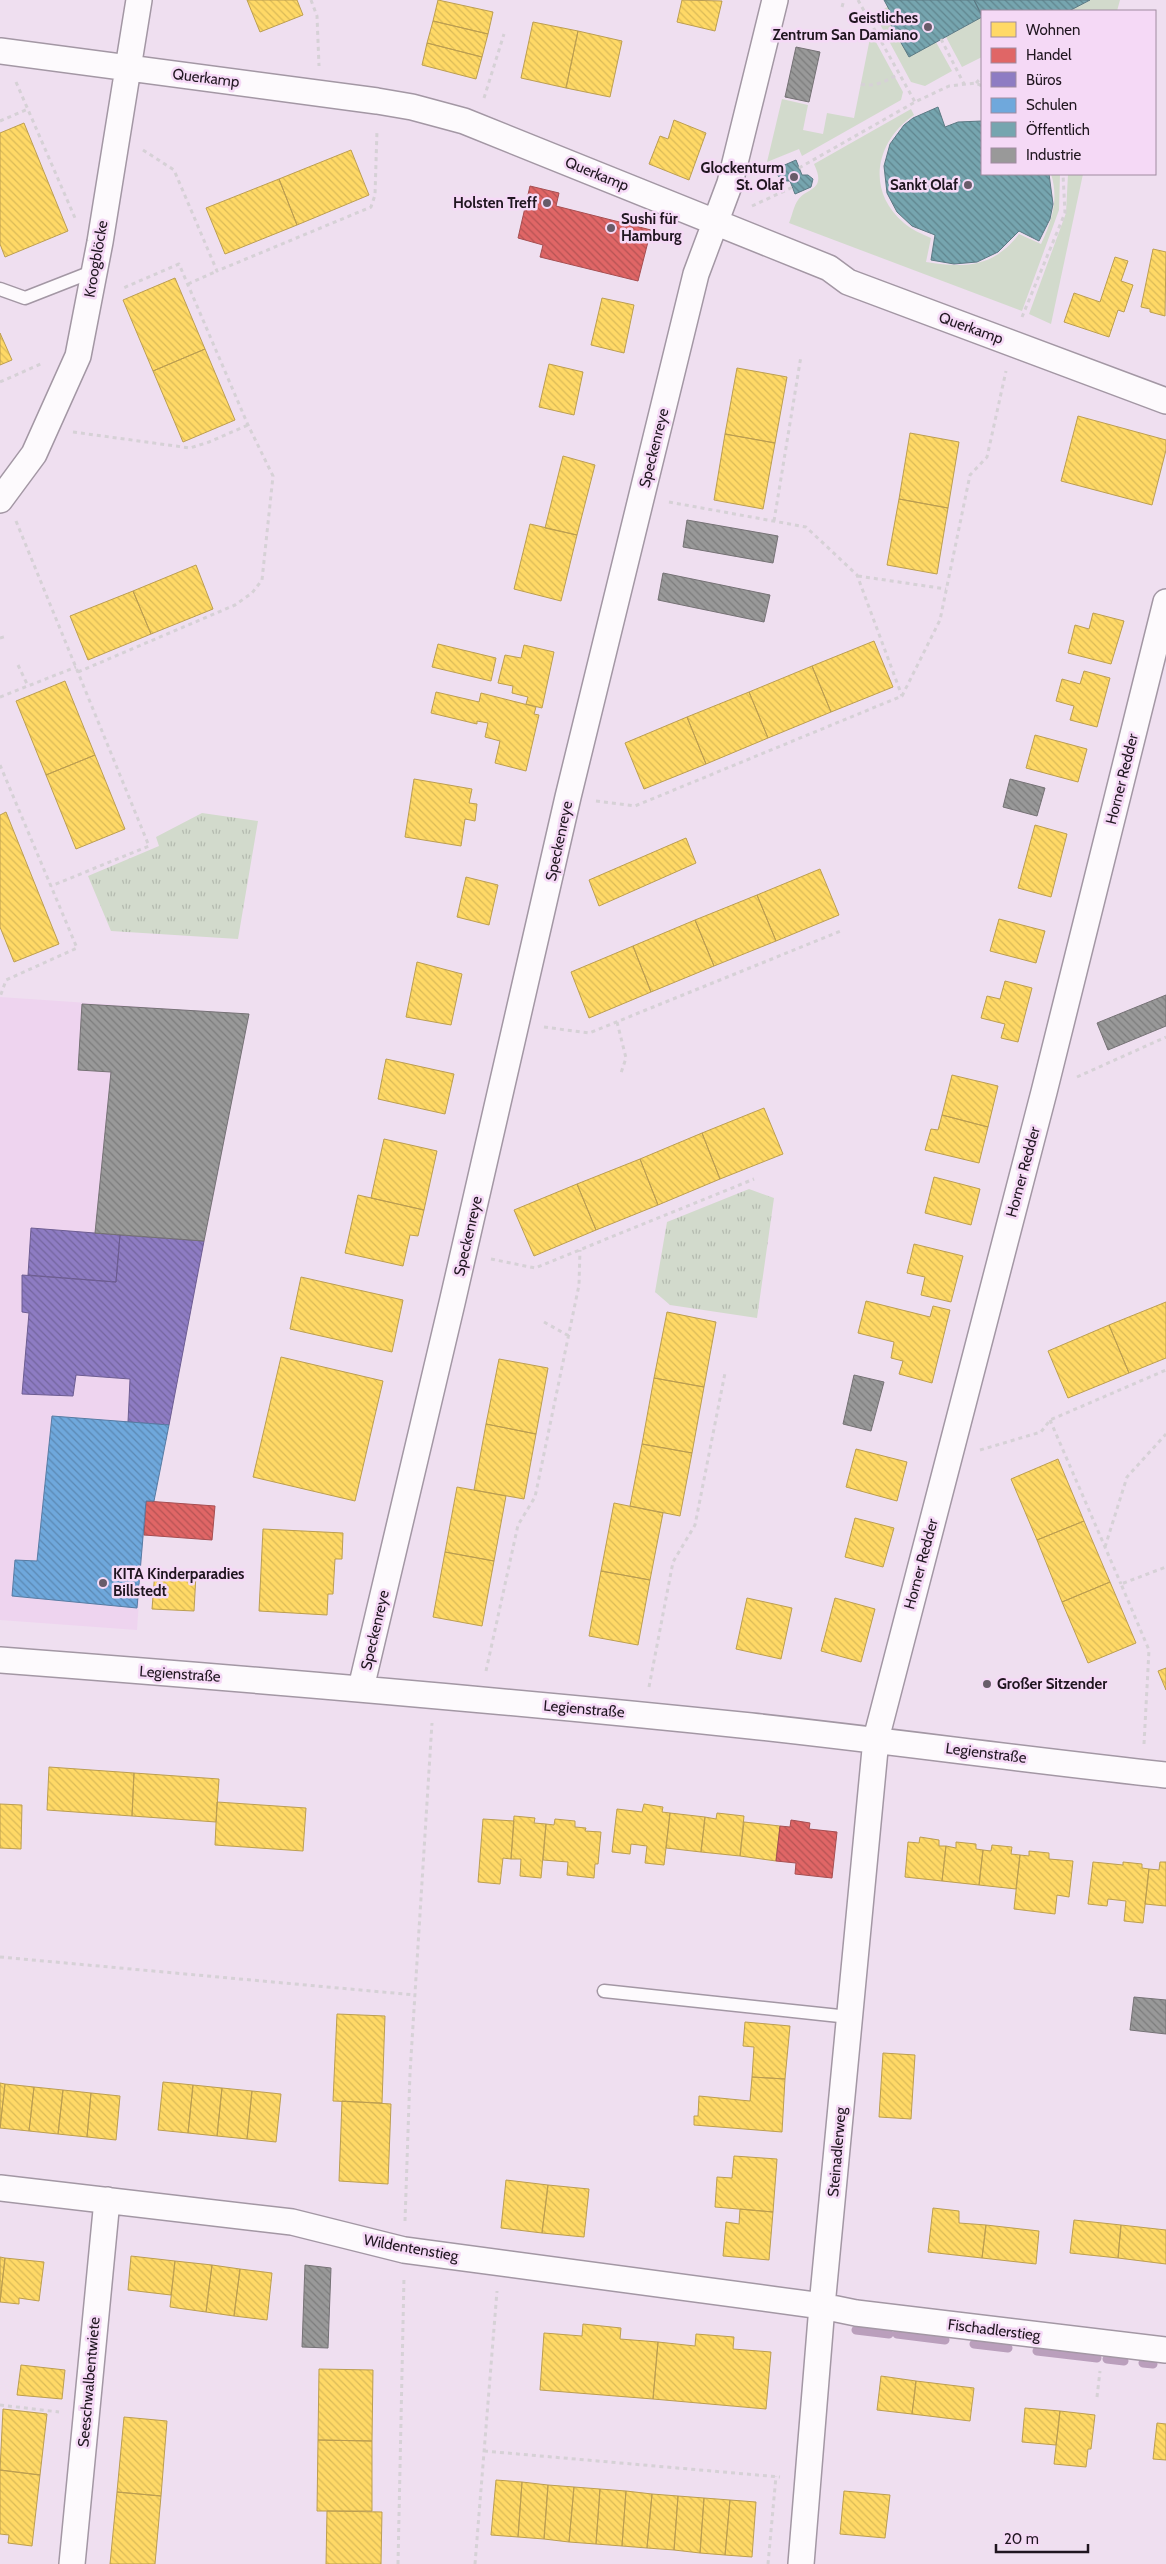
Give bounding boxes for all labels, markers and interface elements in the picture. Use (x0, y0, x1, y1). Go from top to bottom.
place label: Geistliches Zentrum San Damiano (773, 9, 918, 44)
legend (981, 10, 1156, 175)
marker: Geistliches Zentrum San Damiano (922, 21, 934, 33)
text: Wohnen (1026, 21, 1080, 39)
text: Handel (1026, 46, 1072, 64)
street label: Querkamp (172, 65, 240, 91)
text: Büros (1026, 71, 1062, 89)
text: Schulen (1026, 96, 1077, 114)
text: Öffentlich (1026, 121, 1090, 139)
text: Industrie (1026, 146, 1081, 164)
street label: Querkamp (563, 153, 631, 195)
place label: Glockenturm St. Olaf (701, 159, 784, 194)
marker: Glockenturm St. Olaf (788, 171, 800, 183)
place label: Sankt Olaf (890, 176, 958, 194)
marker: Sankt Olaf (962, 179, 974, 191)
place label: Holsten Treff (453, 194, 537, 212)
marker: Holsten Treff (541, 197, 553, 209)
place label: Sushi für Hamburg (621, 210, 682, 245)
street label: Kroogblöcke (80, 219, 112, 299)
marker: Sushi für Hamburg (605, 222, 617, 234)
street label: Querkamp (936, 308, 1006, 348)
street label: Speckenreye (635, 406, 673, 490)
street label: Horner Redder (1102, 731, 1142, 826)
street label: Speckenreye (542, 799, 576, 883)
street label: Horner Redder (1002, 1124, 1044, 1219)
street label: Speckenreye (450, 1194, 486, 1278)
street label: Horner Redder (900, 1516, 942, 1611)
place label: KITA Kinderparadies Billstedt (113, 1565, 244, 1600)
marker: KITA Kinderparadies Billstedt (97, 1577, 109, 1589)
street label: Speckenreye (357, 1588, 393, 1672)
street label: Legienstraße (139, 1662, 222, 1686)
place label: Großer Sitzender (997, 1675, 1107, 1693)
marker: Großer Sitzender (981, 1678, 993, 1690)
street label: Legienstraße (543, 1696, 626, 1722)
street label: Legienstraße (945, 1739, 1028, 1767)
street label: Steinadlerweg (824, 2106, 850, 2198)
street label: Wildentenstieg (362, 2231, 460, 2265)
street label: Fischadlerstieg (947, 2315, 1042, 2345)
street label: Seeschwalbentwiete (74, 2316, 104, 2448)
scale bar (996, 2522, 1088, 2554)
text: 20 m (1004, 2530, 1039, 2548)

